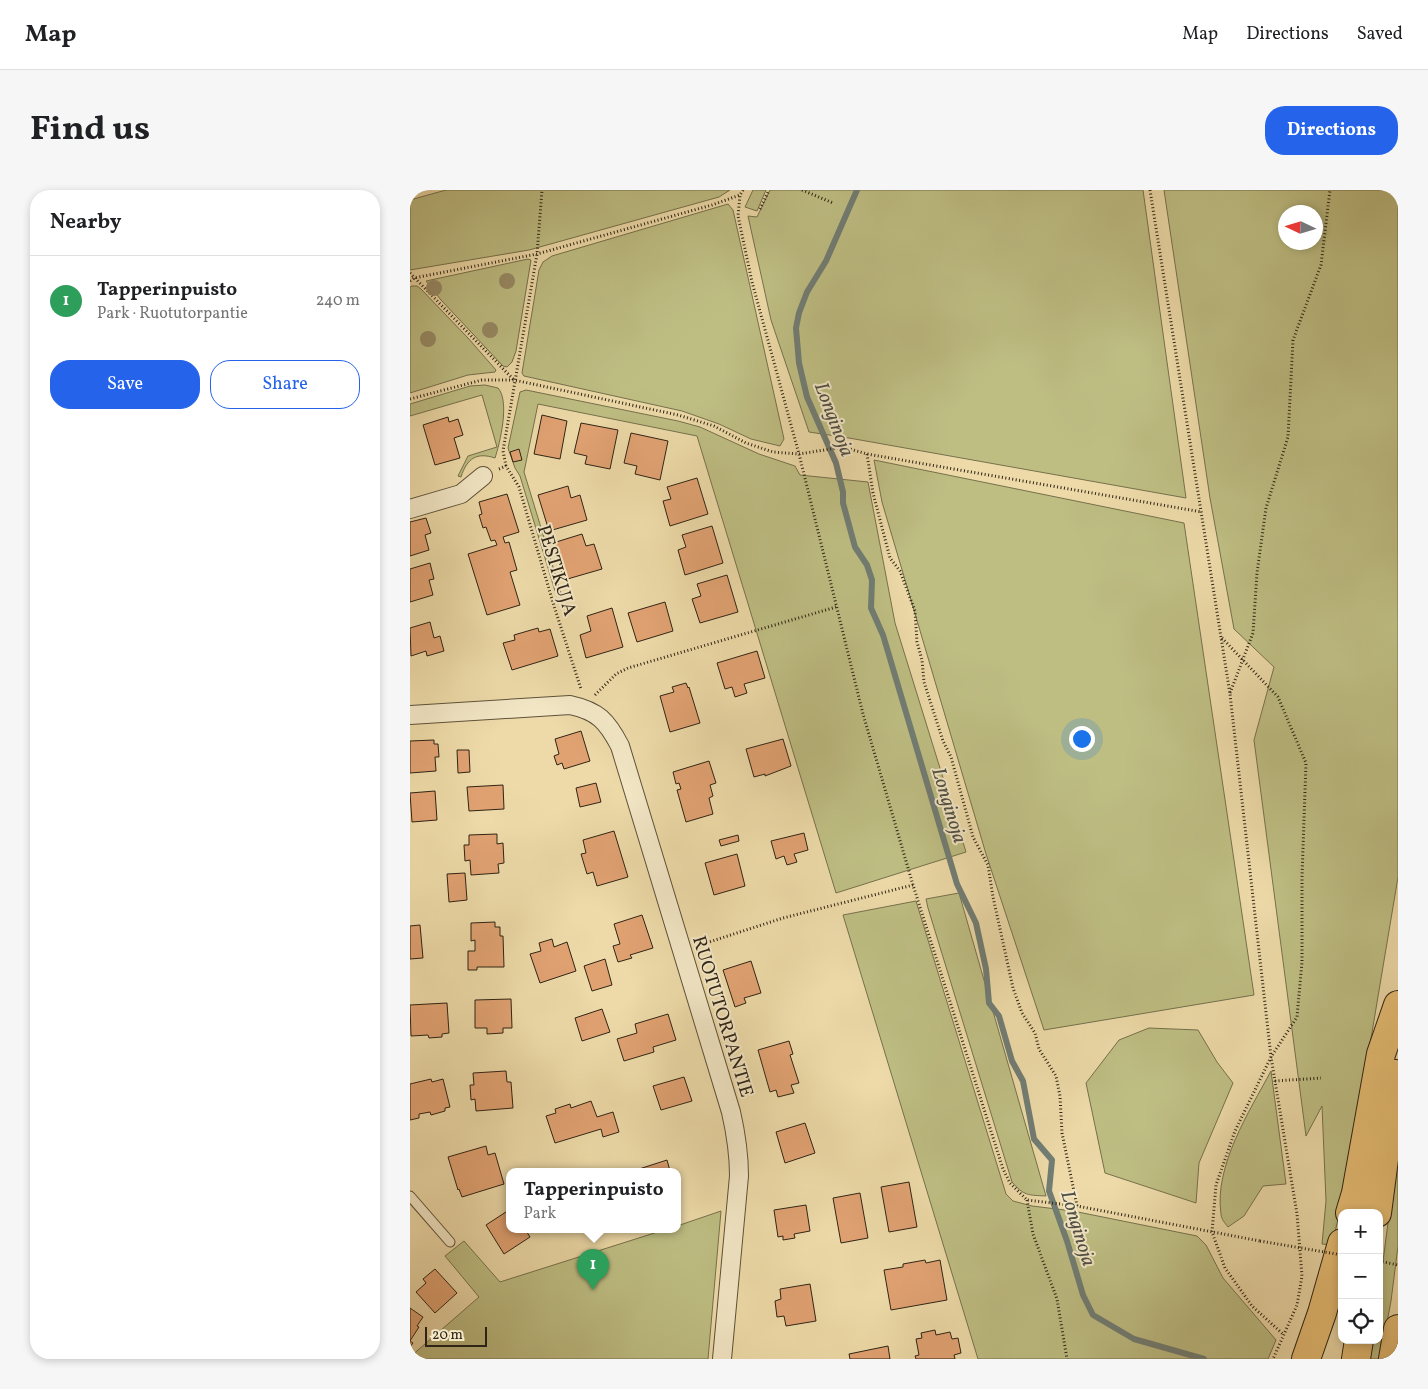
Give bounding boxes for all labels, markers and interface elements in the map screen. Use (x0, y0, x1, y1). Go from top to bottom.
text: Map (25, 18, 76, 52)
text: Map (1182, 22, 1218, 47)
text: Directions (1246, 22, 1329, 47)
text: Saved (1357, 22, 1403, 47)
text: Find us (30, 106, 150, 154)
button: Directions (1265, 106, 1398, 155)
north arrow (1278, 205, 1323, 250)
text: Nearby (50, 208, 121, 237)
text: Tapperinpuisto (97, 277, 237, 303)
text: 1 (63, 290, 69, 312)
text: 240 m (316, 290, 360, 312)
text: Park · Ruotutorpantie (97, 303, 248, 325)
button: Save (50, 360, 200, 409)
button: Share (210, 360, 360, 409)
water label: Longinoja (806, 378, 860, 461)
street label: PESTIKUJA (530, 522, 582, 619)
your location (1069, 726, 1095, 752)
water label: Longinoja (923, 764, 973, 847)
street label: RUOTUTORPANTIE (685, 933, 759, 1101)
popup (506, 1168, 681, 1233)
text: Tapperinpuisto (523, 1177, 664, 1203)
water label: Longinoja (1052, 1187, 1102, 1270)
text: Park (523, 1203, 556, 1225)
map controls (1338, 1209, 1383, 1344)
button: + (1338, 1209, 1383, 1254)
pin: 1 (577, 1249, 609, 1290)
button: − (1338, 1254, 1383, 1299)
button: locate (1338, 1299, 1383, 1344)
scale bar (425, 1324, 488, 1347)
text: 20 m (432, 1326, 463, 1345)

